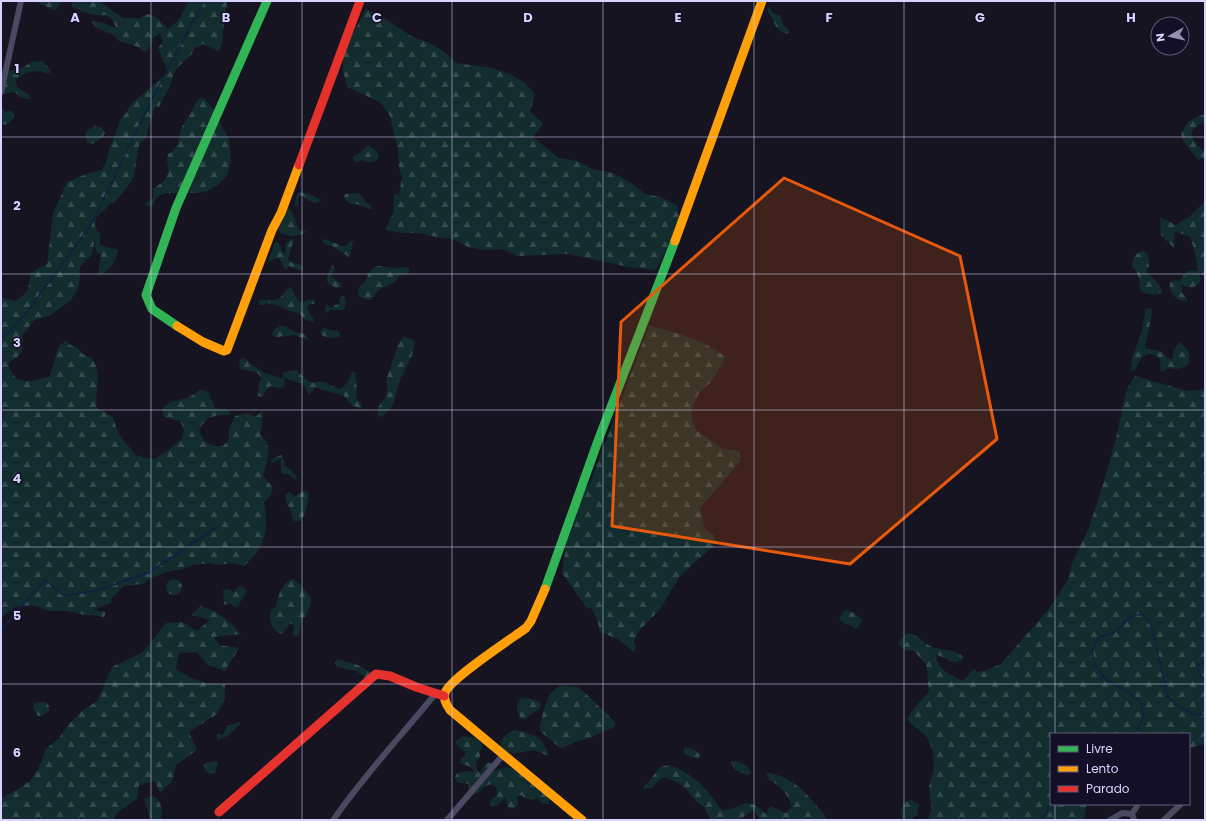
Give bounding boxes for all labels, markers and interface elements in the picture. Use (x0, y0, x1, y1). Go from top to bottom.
text: A (70, 8, 80, 27)
text: B (222, 8, 231, 27)
text: C (372, 8, 382, 27)
text: D (523, 8, 533, 27)
text: E (674, 8, 682, 27)
text: F (825, 8, 833, 27)
text: G (975, 8, 985, 27)
text: H (1126, 8, 1136, 27)
north arrow (1150, 16, 1190, 56)
text: N (1152, 32, 1169, 43)
text: 1 (15, 59, 19, 78)
text: 2 (13, 196, 21, 215)
text: 3 (13, 333, 21, 352)
text: 4 (13, 469, 22, 488)
text: 5 (13, 606, 21, 625)
legend (1050, 733, 1190, 805)
text: Livre (1086, 740, 1113, 757)
text: 6 (13, 743, 21, 762)
text: Lento (1086, 760, 1119, 777)
text: Parado (1086, 780, 1130, 797)

